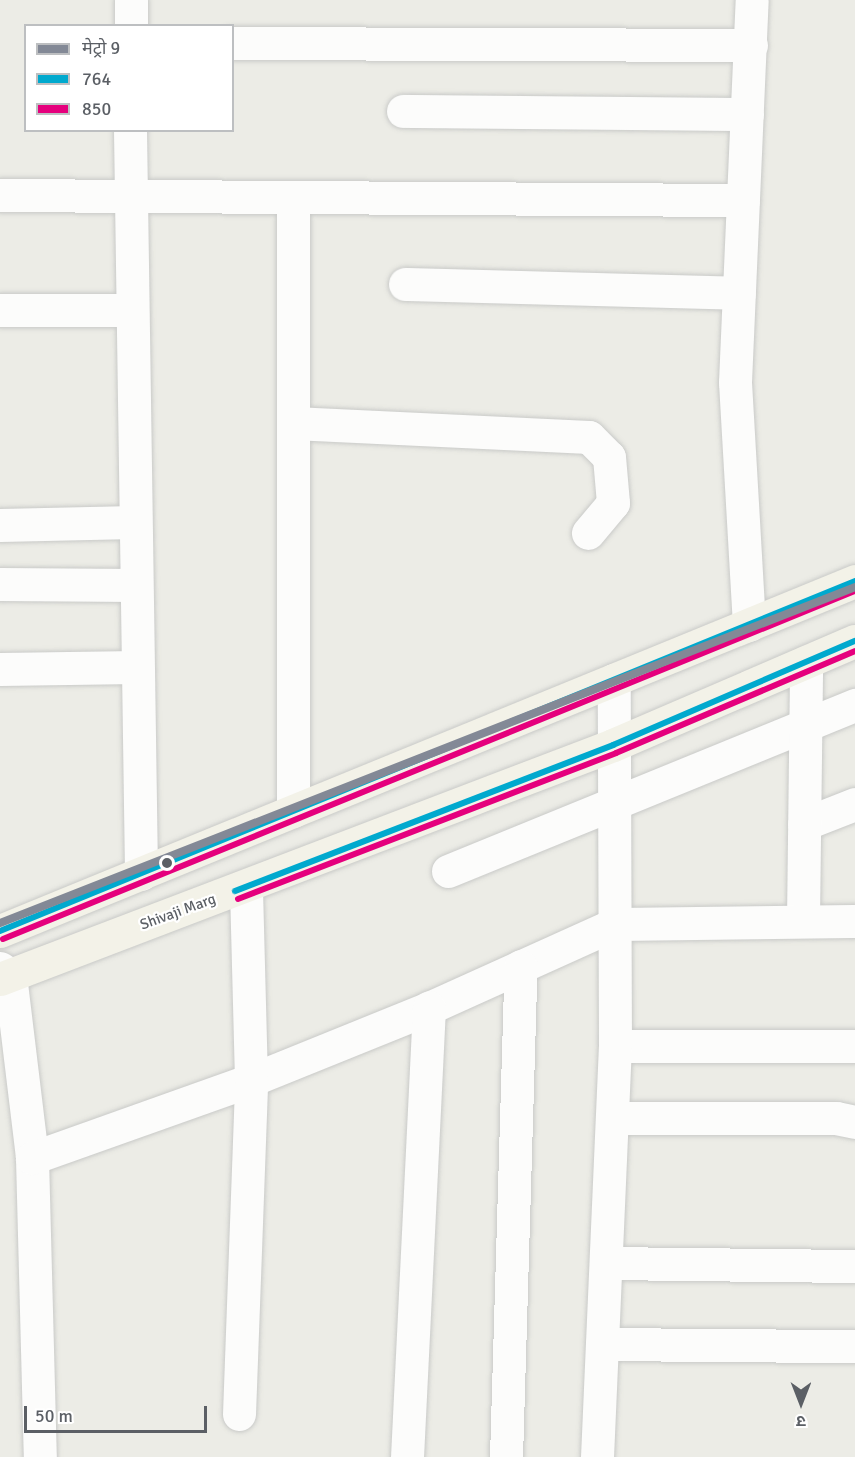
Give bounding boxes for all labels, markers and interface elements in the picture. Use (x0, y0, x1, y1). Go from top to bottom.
legend (24, 24, 234, 132)
text: मेट्रो 9 (82, 37, 120, 59)
text: 764 (82, 68, 111, 90)
text: 850 (82, 98, 111, 120)
unlabelled marker (161, 857, 173, 869)
street label: Shivaji Marg (138, 890, 218, 934)
north arrow (771, 1373, 831, 1433)
scale bar (27, 1394, 210, 1432)
text: 50 m (35, 1405, 73, 1427)
text: उ (796, 1411, 806, 1431)

